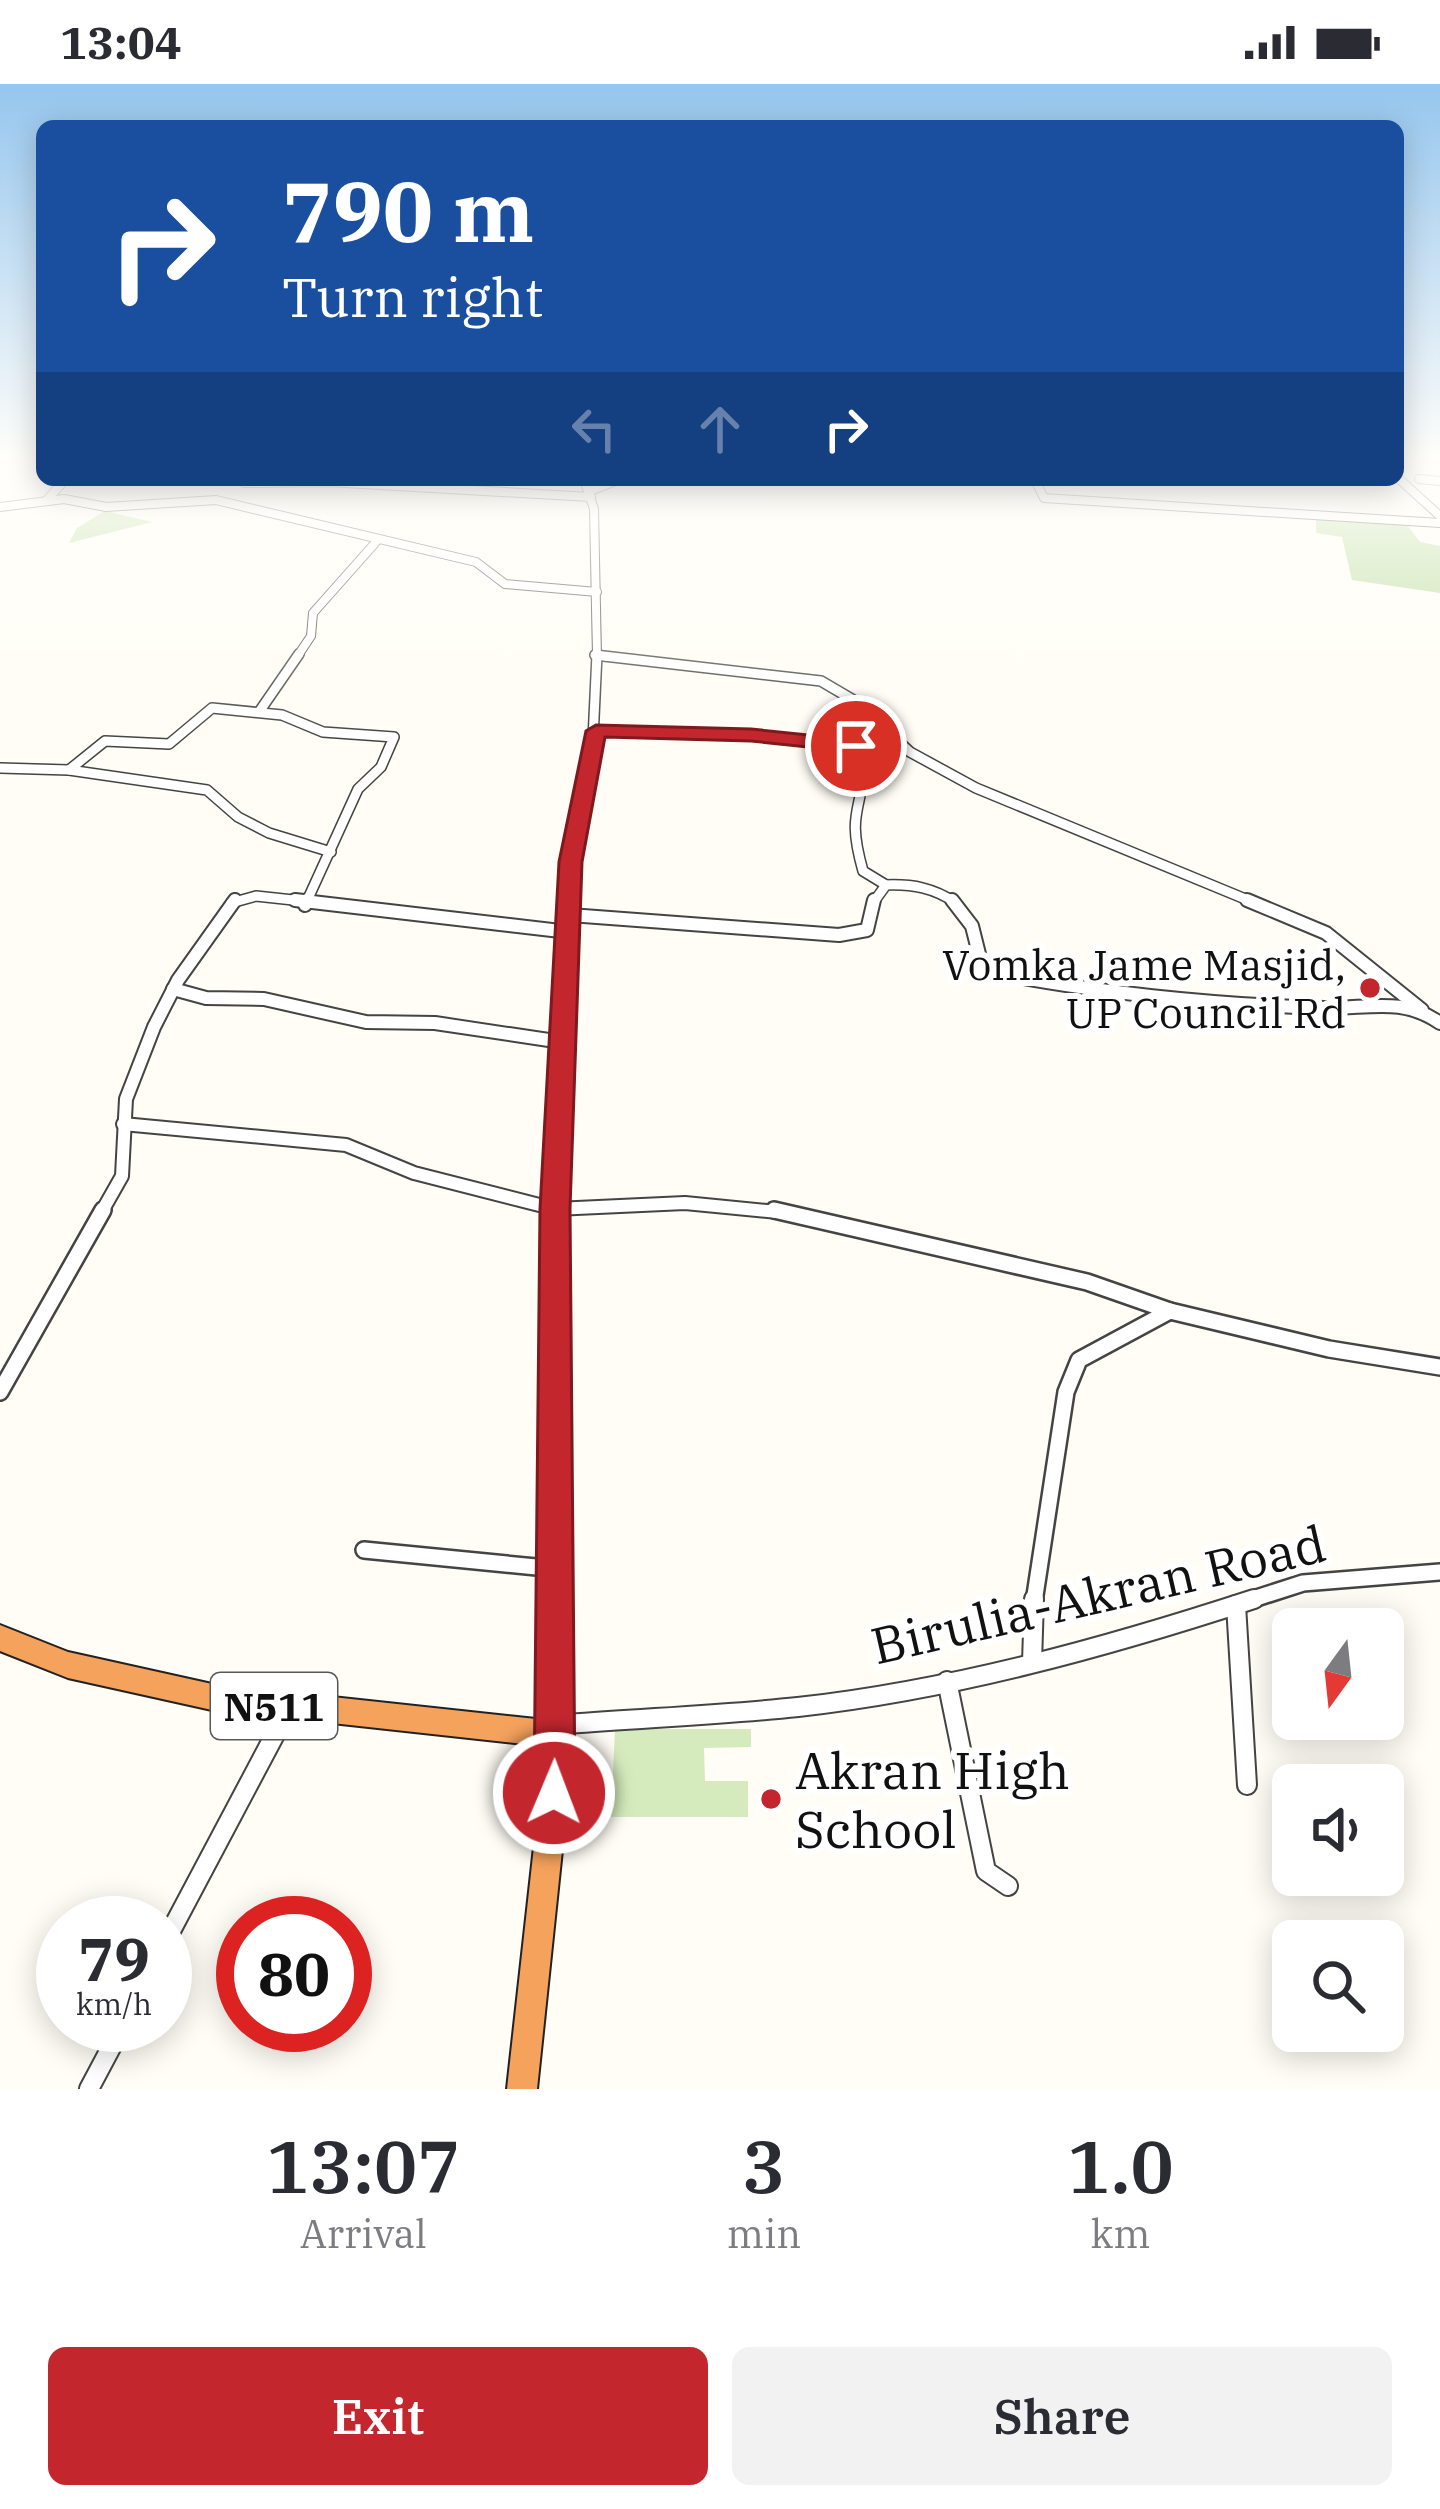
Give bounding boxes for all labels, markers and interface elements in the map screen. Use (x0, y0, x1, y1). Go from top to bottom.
text: 13:04 (60, 13, 182, 71)
text: 790 m (282, 156, 534, 265)
icon: right (84, 168, 240, 324)
text: Turn right (282, 262, 544, 332)
icon: left (561, 396, 627, 462)
icon: ahead (687, 396, 753, 462)
icon: right (813, 396, 879, 462)
pin (805, 695, 907, 797)
icon: arrive (823, 713, 889, 779)
place label: Vomka Jame Masjid, UP Council Rd (942, 937, 1346, 1040)
marker: Vomka Jame Masjid, UP Council Rd (1357, 975, 1383, 1001)
street label: Birulia-Akran Road (864, 1510, 1332, 1678)
north arrow (1272, 1608, 1404, 1740)
map controls (1272, 1608, 1404, 2052)
road number: N511 (211, 1673, 337, 1739)
position arrow (491, 1730, 617, 1856)
place label: Akran High School (795, 1737, 1070, 1862)
button: sound (1272, 1764, 1404, 1896)
marker: Akran High School (758, 1786, 784, 1812)
speed limit sign: 80 (216, 1896, 372, 2052)
text: 79 (78, 1919, 150, 1998)
button: search (1272, 1920, 1404, 2052)
text: km/h (76, 1984, 152, 2023)
text: 13:07 (266, 2119, 461, 2213)
text: 3 (742, 2119, 786, 2213)
text: 1.0 (1067, 2119, 1174, 2213)
text: Arrival (300, 2208, 427, 2259)
text: min (727, 2208, 801, 2259)
text: km (1091, 2208, 1151, 2259)
button: Exit (48, 2347, 708, 2485)
button: Share (732, 2347, 1392, 2485)

